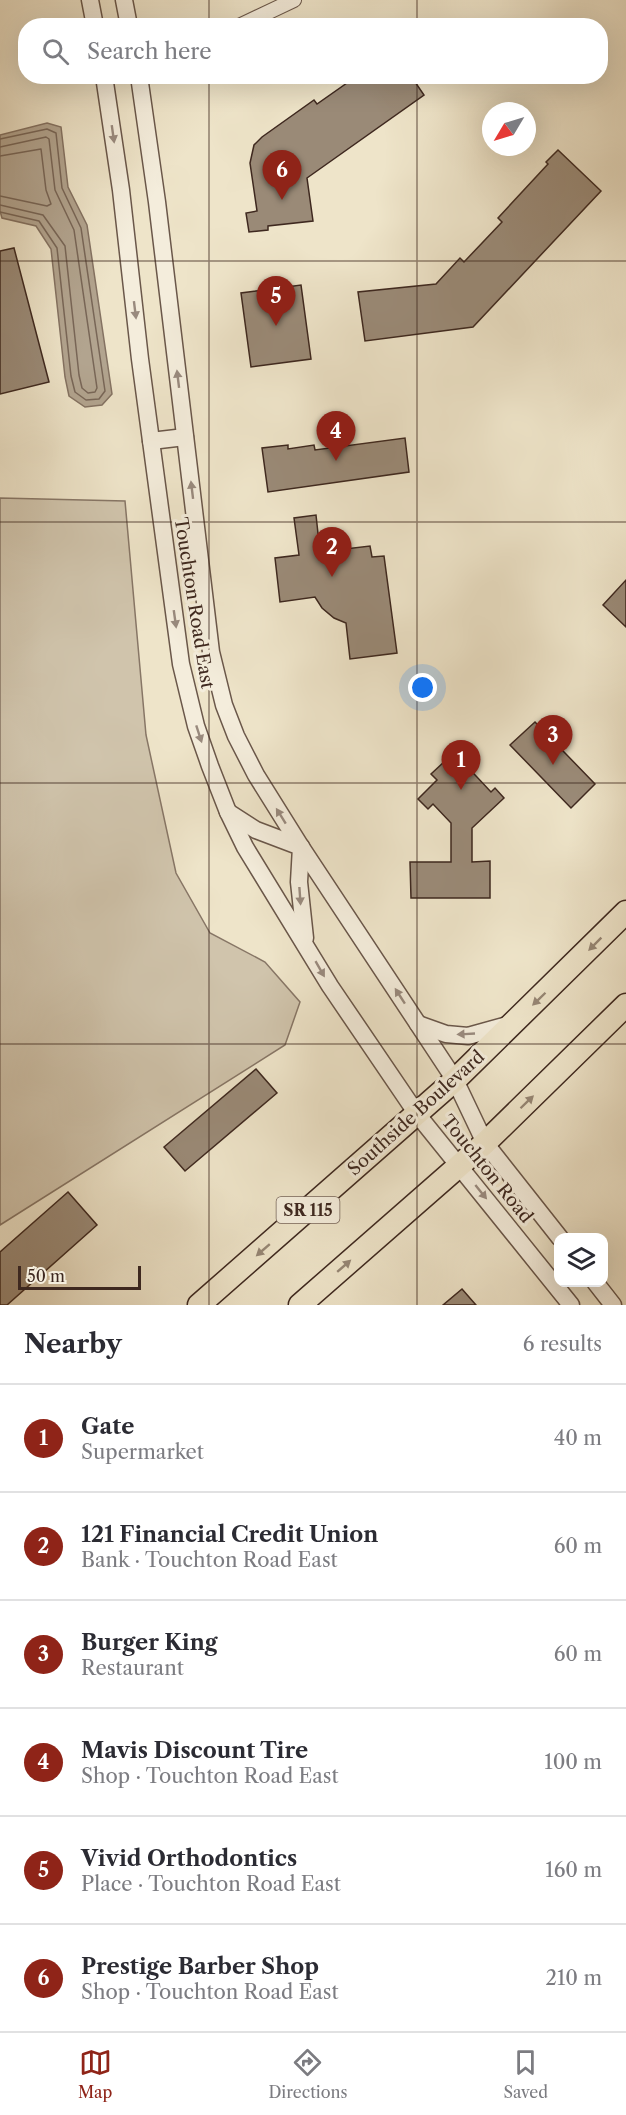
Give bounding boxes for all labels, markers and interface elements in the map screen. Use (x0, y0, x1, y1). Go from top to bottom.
search box (18, 18, 608, 84)
icon: search (39, 35, 72, 68)
text: Search here (87, 38, 212, 65)
north arrow (482, 102, 536, 156)
one-way arrow (109, 125, 118, 144)
pin: 6 (262, 150, 302, 200)
pin: 5 (256, 276, 296, 326)
one-way arrow (130, 301, 140, 320)
one-way arrow (173, 369, 183, 388)
pin: 4 (316, 412, 356, 461)
one-way arrow (187, 480, 196, 499)
street label: Touchton Road East (170, 516, 219, 691)
pin: 2 (312, 528, 352, 577)
one-way arrow (170, 610, 179, 629)
your location (408, 673, 437, 702)
pin: 3 (534, 716, 572, 765)
one-way arrow (194, 725, 204, 743)
pin: 1 (442, 740, 480, 790)
one-way arrow (276, 808, 287, 824)
one-way arrow (295, 887, 305, 906)
one-way arrow (588, 937, 602, 951)
one-way arrow (315, 961, 325, 978)
one-way arrow (394, 988, 405, 1005)
one-way arrow (532, 992, 546, 1006)
one-way arrow (456, 1030, 475, 1039)
street label: Southside Boulevard (343, 1046, 489, 1180)
one-way arrow (519, 1095, 534, 1109)
street label: Touchton Road (437, 1111, 537, 1227)
one-way arrow (474, 1184, 487, 1200)
road number: SR 115 (276, 1197, 340, 1223)
map controls (554, 1233, 608, 1287)
button: layers (554, 1233, 608, 1287)
one-way arrow (256, 1243, 271, 1256)
one-way arrow (336, 1260, 352, 1273)
scale bar (18, 1263, 141, 1290)
text: 50 m (27, 1266, 65, 1286)
text: Nearby (24, 1328, 122, 1360)
text: 6 results (523, 1332, 602, 1356)
text: Gate (81, 1413, 134, 1440)
text: 1 (39, 1426, 48, 1450)
text: 40 m (554, 1426, 602, 1450)
text: Supermarket (81, 1440, 204, 1464)
text: 121 Financial Credit Union (81, 1521, 378, 1548)
text: 2 (38, 1534, 49, 1558)
text: 60 m (554, 1534, 602, 1558)
text: Bank · Touchton Road East (81, 1548, 338, 1572)
text: Burger King (81, 1629, 218, 1656)
text: 3 (38, 1642, 49, 1666)
text: 60 m (554, 1642, 602, 1666)
text: Restaurant (81, 1656, 184, 1680)
text: Mavis Discount Tire (81, 1737, 308, 1764)
text: 4 (38, 1750, 49, 1774)
text: 100 m (544, 1750, 602, 1774)
text: Shop · Touchton Road East (81, 1764, 338, 1788)
text: Vivid Orthodontics (81, 1845, 297, 1872)
text: 5 (38, 1858, 49, 1882)
text: 160 m (545, 1858, 602, 1882)
text: Place · Touchton Road East (81, 1872, 341, 1896)
text: Prestige Barber Shop (81, 1953, 319, 1980)
text: 6 (38, 1966, 49, 1990)
text: 210 m (545, 1966, 602, 1990)
text: Shop · Touchton Road East (81, 1980, 338, 2004)
tab: Map (78, 2046, 112, 2102)
tab: Directions (268, 2046, 347, 2102)
tab: Saved (504, 2046, 548, 2102)

